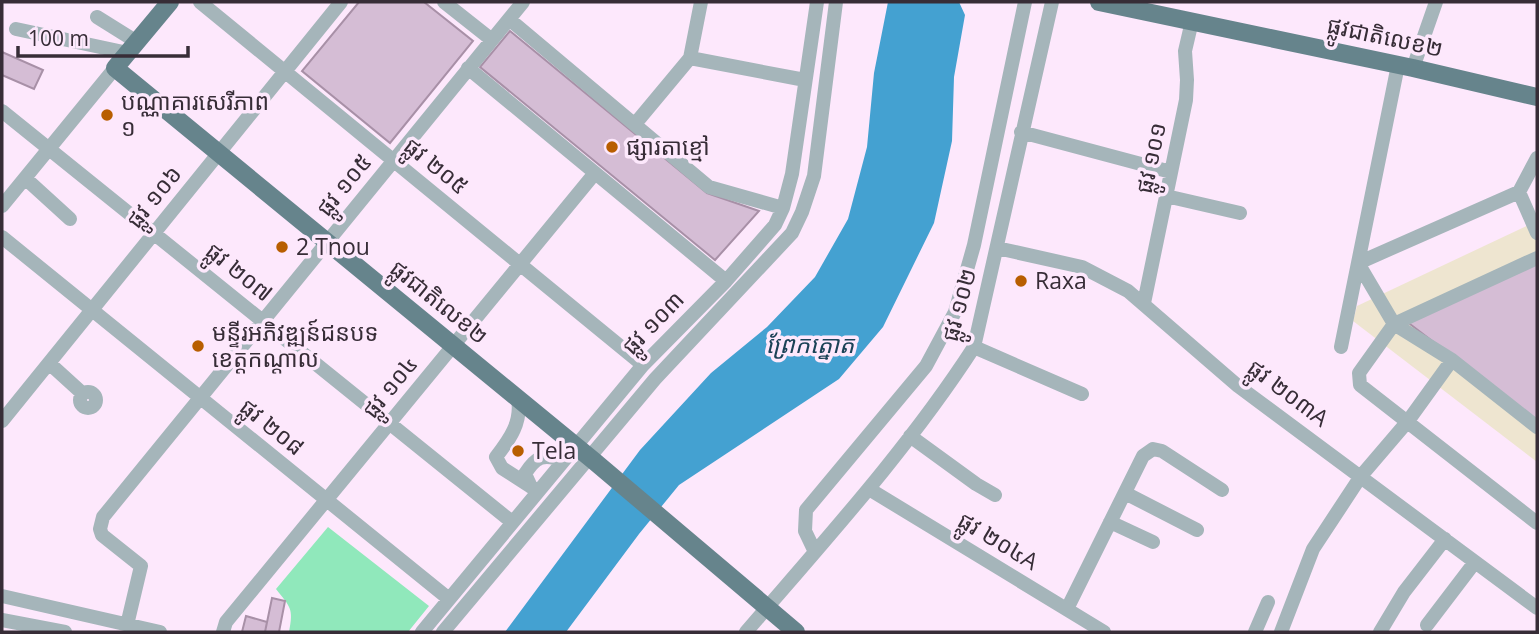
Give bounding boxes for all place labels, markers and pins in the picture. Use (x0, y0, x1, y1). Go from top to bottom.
place label: បណ្ណាគារសេរីភាព ១ (121, 85, 269, 143)
marker: បណ្ណាគារសេរីភាព ១ (99, 107, 115, 123)
place label: ផ្សារតាខ្មៅ (626, 130, 710, 162)
marker: ផ្សារតាខ្មៅ (604, 139, 620, 155)
place label: 2 Tnou (296, 230, 370, 262)
marker: 2 Tnou (274, 239, 290, 255)
place label: Raxa (1035, 264, 1087, 296)
marker: Raxa (1013, 273, 1029, 289)
place label: មន្ទីរអភិវឌ្ឍន៍ជនបទ ខេត្តកណ្តាល (212, 316, 378, 374)
marker: មន្ទីរអភិវឌ្ឍន៍ជនបទ ខេត្តកណ្តាល (190, 338, 206, 354)
place label: Tela (532, 434, 576, 466)
marker: Tela (510, 443, 526, 459)

